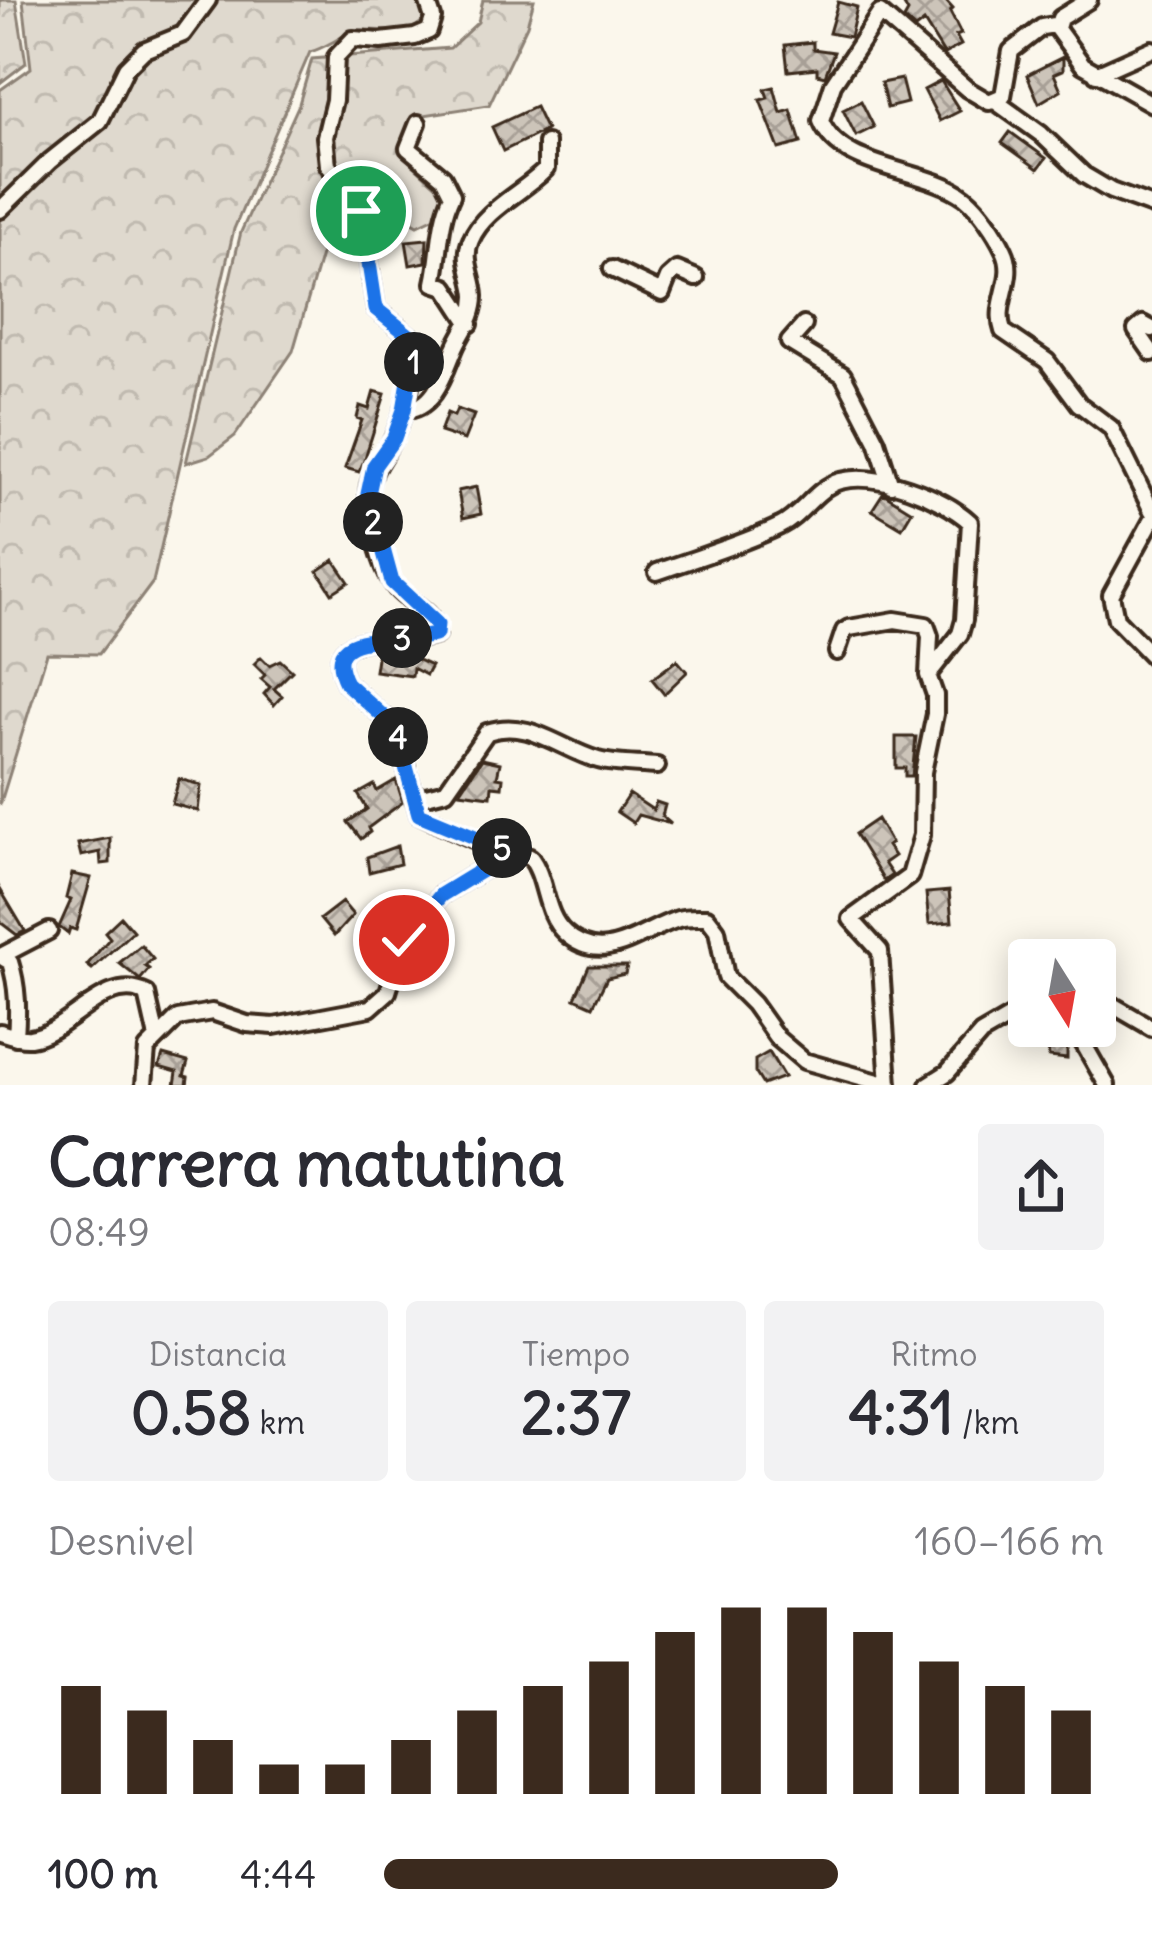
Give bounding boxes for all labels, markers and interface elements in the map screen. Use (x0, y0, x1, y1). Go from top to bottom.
pin (310, 160, 412, 262)
icon: arrive (328, 178, 394, 244)
pin: 1 (384, 332, 444, 392)
text: 1 (407, 341, 421, 383)
pin: 2 (343, 492, 403, 552)
text: 2 (364, 501, 382, 543)
pin: 3 (372, 608, 432, 668)
text: 3 (393, 617, 411, 659)
pin: 4 (368, 707, 428, 767)
text: 4 (388, 716, 408, 758)
pin: 5 (472, 818, 532, 878)
text: 5 (493, 827, 511, 869)
pin (353, 889, 455, 991)
icon: check (371, 907, 437, 973)
north arrow (1008, 939, 1116, 1047)
map controls (1008, 939, 1116, 1047)
text: Carrera matutina (48, 1121, 565, 1204)
button: share (978, 1124, 1104, 1250)
text: 08:49 (48, 1208, 150, 1257)
text: Distancia (149, 1333, 287, 1375)
text: Tiempo (522, 1333, 630, 1375)
text: Ritmo (891, 1333, 978, 1375)
text: 0.58 (131, 1375, 252, 1450)
text: 2:37 (521, 1375, 631, 1450)
text: 4:31 (848, 1375, 954, 1450)
text: km (252, 1401, 305, 1443)
text: /km (954, 1401, 1020, 1443)
text: Desnivel (48, 1517, 194, 1566)
text: 160–166 m (914, 1517, 1104, 1566)
text: 100 m (48, 1850, 158, 1899)
text: 4:44 (240, 1850, 316, 1899)

